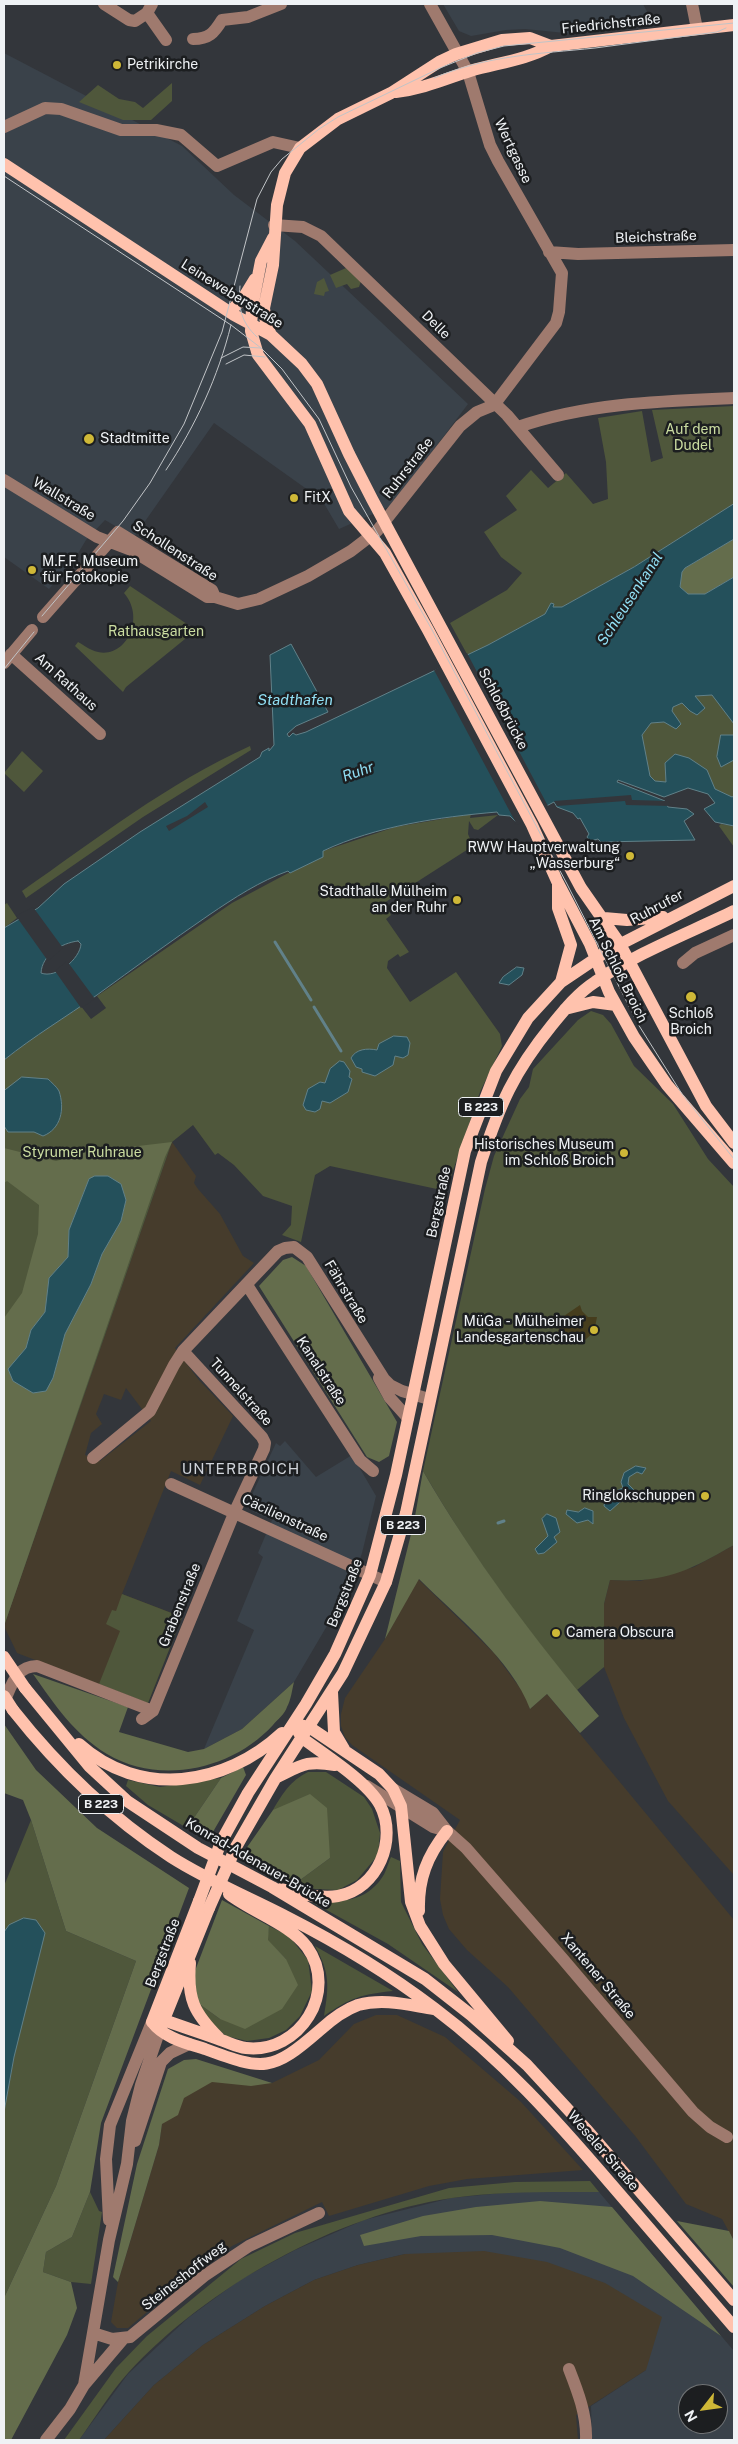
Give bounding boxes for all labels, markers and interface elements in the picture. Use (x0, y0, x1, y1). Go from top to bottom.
street label: Friedrichstraße (561, 10, 661, 38)
place label: Petrikirche (127, 57, 198, 73)
marker: Petrikirche (111, 59, 123, 71)
street label: Wertgasse (491, 116, 535, 186)
street label: Bleichstraße (615, 227, 697, 247)
street label: Leineweberstraße (178, 256, 286, 332)
street label: Delle (418, 307, 454, 343)
park label: Auf dem Dudel (665, 422, 721, 454)
place label: Stadtmitte (100, 431, 170, 447)
marker: Stadtmitte (82, 432, 96, 446)
street label: Ruhrstraße (379, 434, 437, 502)
street label: Wallstraße (30, 474, 98, 524)
place label: FitX (304, 490, 331, 506)
marker: FitX (288, 492, 300, 504)
street label: Schollenstraße (129, 517, 221, 585)
water label: Schleusenkanal (593, 549, 667, 649)
place label: M.F.F. Museum für Fotokopie (42, 554, 138, 586)
marker: M.F.F. Museum für Fotokopie (26, 564, 38, 576)
park label: Rathausgarten (108, 624, 204, 640)
street label: Am Rathaus (31, 649, 101, 715)
street label: Schloßbrücke (474, 665, 532, 753)
water label: Stadthafen (257, 691, 333, 709)
water label: Ruhr (340, 758, 376, 786)
place label: RWW Hauptverwaltung „Wasserburg“ (467, 840, 620, 872)
marker: RWW Hauptverwaltung „Wasserburg“ (624, 850, 636, 862)
place label: Stadthalle Mülheim an der Ruhr (319, 884, 447, 916)
street label: Ruhrufer (627, 886, 687, 928)
marker: Stadthalle Mülheim an der Ruhr (451, 894, 463, 906)
street label: Am Schloß Broich (585, 914, 651, 1026)
marker: Schloß Broich (684, 990, 698, 1004)
place label: Schloß Broich (668, 1006, 714, 1038)
road number: B 223 (458, 1098, 504, 1116)
place label: Historisches Museum im Schloß Broich (474, 1137, 614, 1170)
park label: Styrumer Ruhraue (22, 1145, 142, 1161)
marker: Historisches Museum im Schloß Broich (618, 1147, 630, 1159)
street label: Bergstraße (423, 1165, 455, 1239)
street label: Fährstraße (321, 1257, 371, 1327)
place label: MüGa - Mülheimer Landesgartenschau (456, 1314, 584, 1346)
marker: MüGa - Mülheimer Landesgartenschau (588, 1324, 600, 1336)
street label: Kanalstraße (293, 1333, 349, 1409)
street label: Tunnelstraße (206, 1355, 276, 1429)
district label: UNTERBROICH (180, 1460, 302, 1478)
place label: Ringlokschuppen (582, 1488, 695, 1504)
marker: Ringlokschuppen (699, 1490, 711, 1502)
street label: Cäcilienstraße (239, 1491, 331, 1545)
road number: B 223 (380, 1516, 426, 1534)
street label: Bergstraße (324, 1556, 366, 1630)
street label: Grabenstraße (156, 1561, 204, 1649)
place label: Camera Obscura (566, 1625, 674, 1641)
marker: Camera Obscura (550, 1627, 562, 1639)
road number: B 223 (78, 1795, 124, 1814)
street label: Konrad-Adenauer-Brücke (182, 1814, 334, 1912)
street label: Bergstraße (142, 1916, 184, 1990)
street label: Xantener Straße (557, 1930, 639, 2022)
street label: Weseler Straße (564, 2108, 642, 2194)
street label: Steineshoffweg (138, 2238, 230, 2314)
north arrow (678, 2384, 728, 2434)
text: N (681, 2407, 701, 2425)

